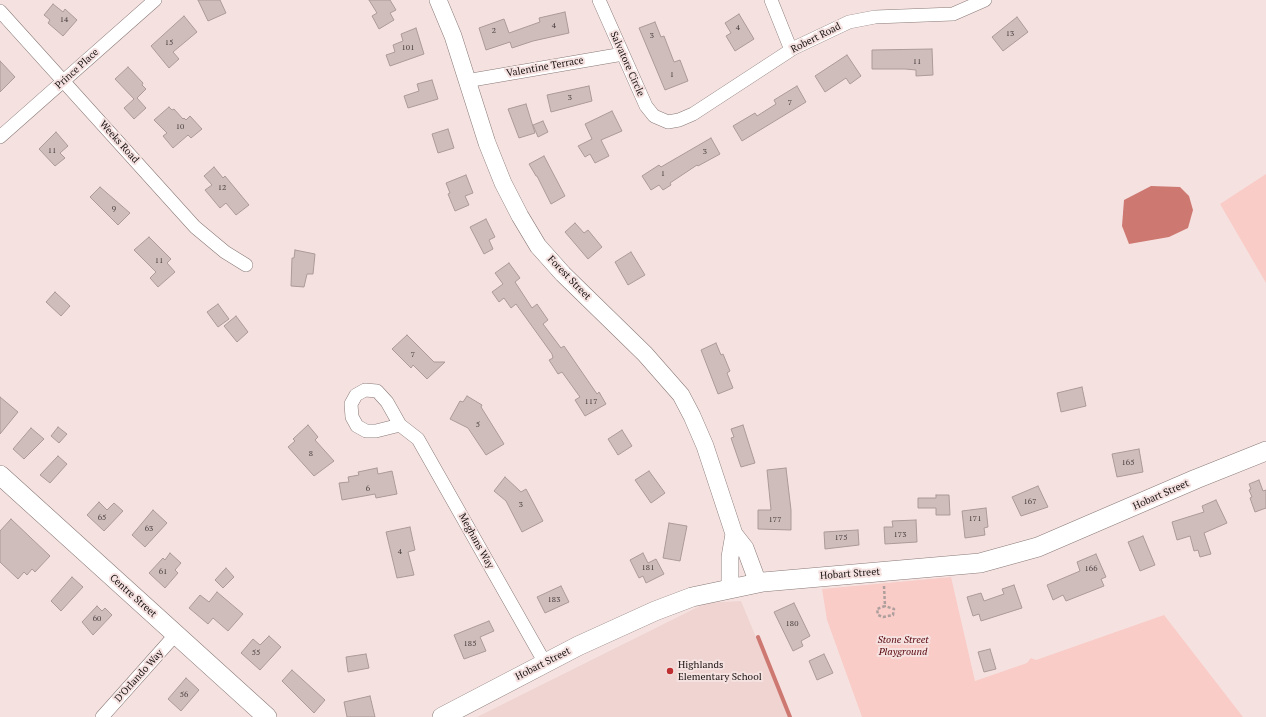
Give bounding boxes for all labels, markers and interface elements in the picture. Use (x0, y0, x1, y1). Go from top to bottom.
house number: 14 (60, 15, 68, 25)
street label: Robert Road (789, 20, 843, 56)
house number: 4 (552, 21, 556, 31)
house number: 4 (736, 23, 740, 33)
house number: 2 (492, 26, 496, 36)
house number: 13 (1006, 29, 1014, 39)
street label: Salvatore Circle (607, 30, 647, 98)
house number: 3 (650, 31, 654, 41)
house number: 15 (165, 38, 173, 48)
house number: 101 (402, 43, 414, 53)
street label: Prince Place (53, 46, 101, 92)
street label: Valentine Terrace (506, 54, 584, 80)
house number: 11 (913, 57, 921, 67)
house number: 1 (670, 70, 674, 80)
house number: 3 (568, 93, 572, 103)
house number: 7 (788, 98, 792, 108)
street label: Weeks Road (97, 118, 141, 166)
house number: 10 (176, 122, 184, 132)
house number: 11 (48, 146, 56, 156)
house number: 3 (703, 147, 707, 157)
house number: 1 (661, 169, 665, 179)
house number: 12 (218, 183, 226, 193)
house number: 9 (112, 204, 116, 214)
street label: Forest Street (545, 253, 593, 303)
house number: 11 (155, 256, 163, 266)
house number: 7 (411, 350, 415, 360)
house number: 117 (585, 397, 597, 407)
house number: 5 (476, 420, 480, 430)
house number: 8 (309, 449, 313, 459)
house number: 165 (1122, 458, 1134, 468)
street label: Hobart Street (1131, 477, 1191, 513)
house number: 6 (366, 484, 370, 494)
house number: 167 (1024, 497, 1036, 507)
house number: 3 (519, 500, 523, 510)
street label: Meghans Way (456, 511, 496, 571)
house number: 65 (98, 513, 106, 523)
house number: 171 (969, 514, 981, 524)
house number: 177 (769, 515, 781, 525)
house number: 63 (145, 524, 153, 534)
house number: 173 (894, 530, 906, 540)
house number: 175 (835, 533, 847, 543)
house number: 4 (398, 547, 402, 557)
house number: 181 (642, 563, 654, 573)
house number: 166 (1085, 564, 1097, 574)
street label: Hobart Street (820, 566, 880, 582)
house number: 61 (159, 567, 167, 577)
street label: Centre Street (107, 572, 159, 620)
house number: 183 (548, 595, 560, 605)
house number: 60 (93, 614, 101, 624)
house number: 180 (786, 619, 798, 629)
park label: Stone Street Playground (877, 634, 929, 658)
house number: 185 (464, 639, 476, 649)
street label: Hobart Street (514, 645, 572, 683)
street label: D'Orlando Way (112, 647, 166, 705)
house number: 55 (252, 648, 260, 658)
place label: Highlands Elementary School (678, 659, 762, 682)
marker: Highlands Elementary School (665, 666, 675, 676)
house number: 56 (180, 690, 188, 700)

